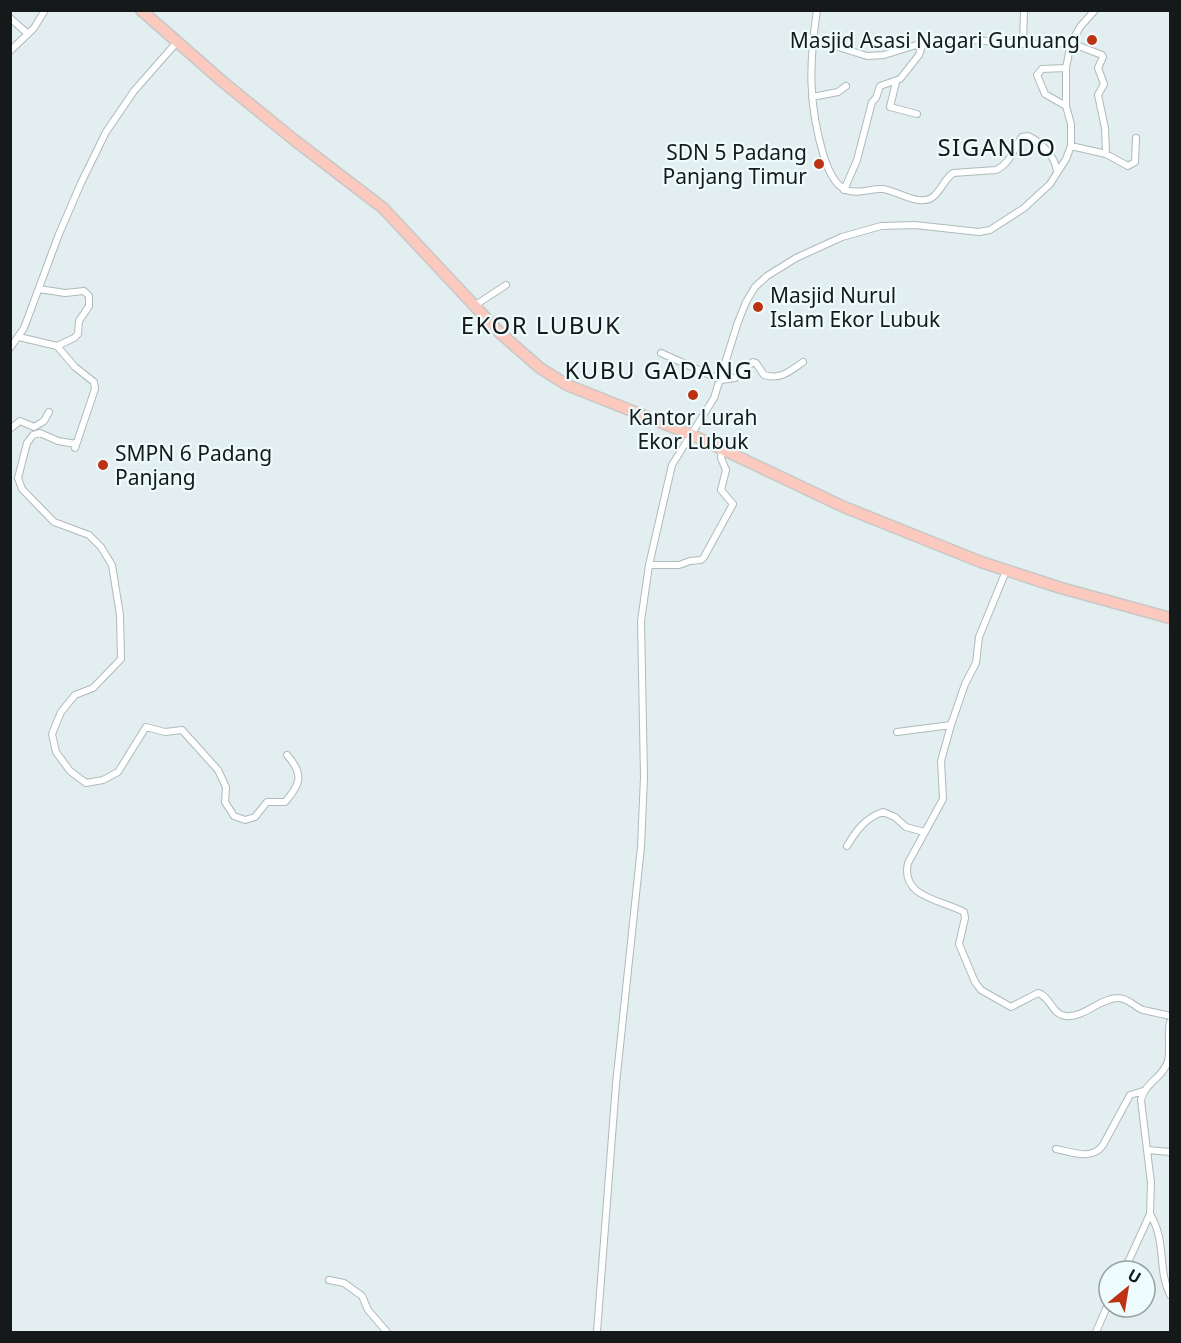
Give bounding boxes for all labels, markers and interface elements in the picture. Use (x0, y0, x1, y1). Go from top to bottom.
place label: Masjid Asasi Nagari Gunuang (790, 26, 1080, 54)
marker: Masjid Asasi Nagari Gunuang (1085, 33, 1099, 47)
district label: SIGANDO (937, 130, 1057, 163)
place label: SDN 5 Padang Panjang Timur (663, 138, 807, 190)
marker: SDN 5 Padang Panjang Timur (812, 157, 826, 171)
place label: Masjid Nurul Islam Ekor Lubuk (770, 281, 941, 333)
marker: Masjid Nurul Islam Ekor Lubuk (751, 300, 765, 314)
district label: EKOR LUBUK (461, 308, 621, 341)
district label: KUBU GADANG (564, 353, 754, 386)
marker: Kantor Lurah Ekor Lubuk (686, 388, 700, 402)
place label: Kantor Lurah Ekor Lubuk (628, 403, 758, 455)
place label: SMPN 6 Padang Panjang (115, 439, 272, 491)
marker: SMPN 6 Padang Panjang (96, 458, 110, 472)
north arrow (1097, 1259, 1157, 1319)
text: U (1124, 1263, 1145, 1289)

